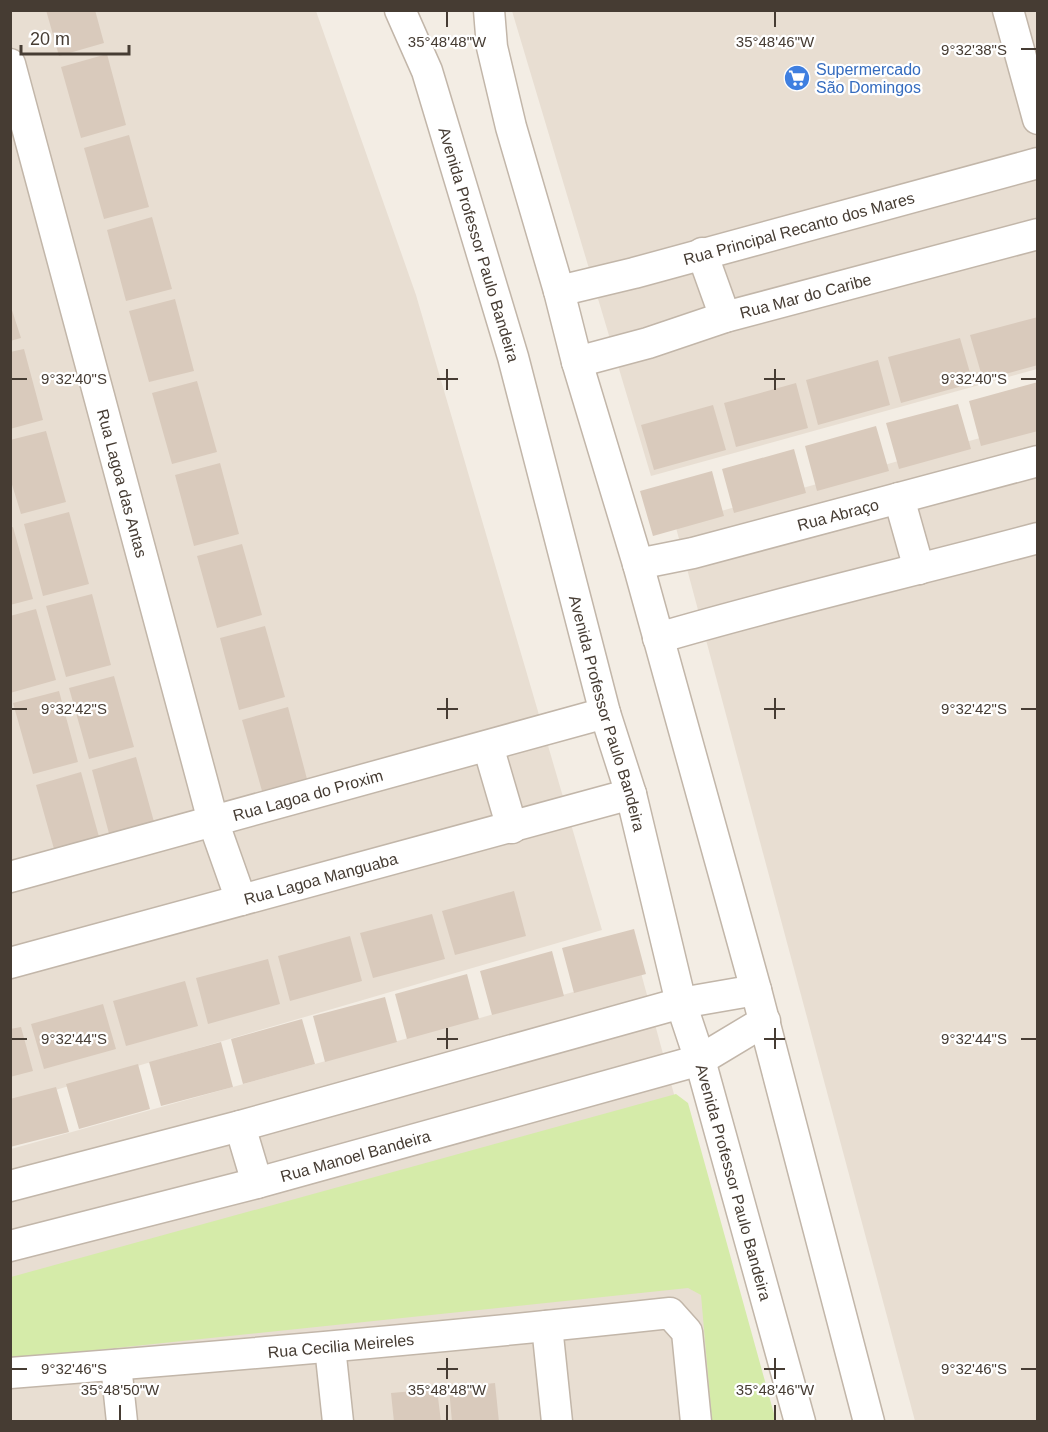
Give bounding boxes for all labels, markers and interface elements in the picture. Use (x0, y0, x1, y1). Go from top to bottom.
scale bar (21, 18, 129, 56)
text: 20 m (30, 29, 70, 49)
text: 35°48'48"W (408, 33, 487, 50)
text: 35°48'46"W (736, 33, 815, 50)
text: 9°32'38"S (941, 41, 1007, 58)
place label: Supermercado São Domingos (816, 61, 921, 96)
supermarket icon: Supermercado São Domingos (782, 63, 812, 93)
street label: Avenida Professor Paulo Bandeira (436, 125, 522, 364)
street label: Rua Principal Recanto dos Mares (682, 189, 916, 268)
street label: Rua Mar do Caribe (738, 270, 873, 321)
text: 9°32'40"S (41, 370, 107, 387)
text: 9°32'40"S (941, 370, 1007, 387)
street label: Rua Lagoa das Antas (94, 407, 150, 559)
street label: Rua Abraço (795, 495, 881, 533)
street label: Avenida Professor Paulo Bandeira (566, 593, 648, 833)
text: 9°32'42"S (41, 700, 107, 717)
text: 9°32'42"S (941, 700, 1007, 717)
street label: Rua Lagoa do Proxim (231, 766, 385, 824)
street label: Rua Lagoa Manguaba (242, 849, 399, 907)
text: 9°32'44"S (41, 1030, 107, 1047)
text: 9°32'44"S (941, 1030, 1007, 1047)
street label: Avenida Professor Paulo Bandeira (693, 1062, 775, 1302)
street label: Rua Manoel Bandeira (278, 1127, 432, 1185)
street label: Rua Cecilia Meireles (267, 1330, 415, 1360)
text: 9°32'46"S (41, 1360, 107, 1377)
text: 9°32'46"S (941, 1360, 1007, 1377)
text: 35°48'50"W (81, 1381, 160, 1398)
text: 35°48'48"W (408, 1381, 487, 1398)
text: 35°48'46"W (736, 1381, 815, 1398)

